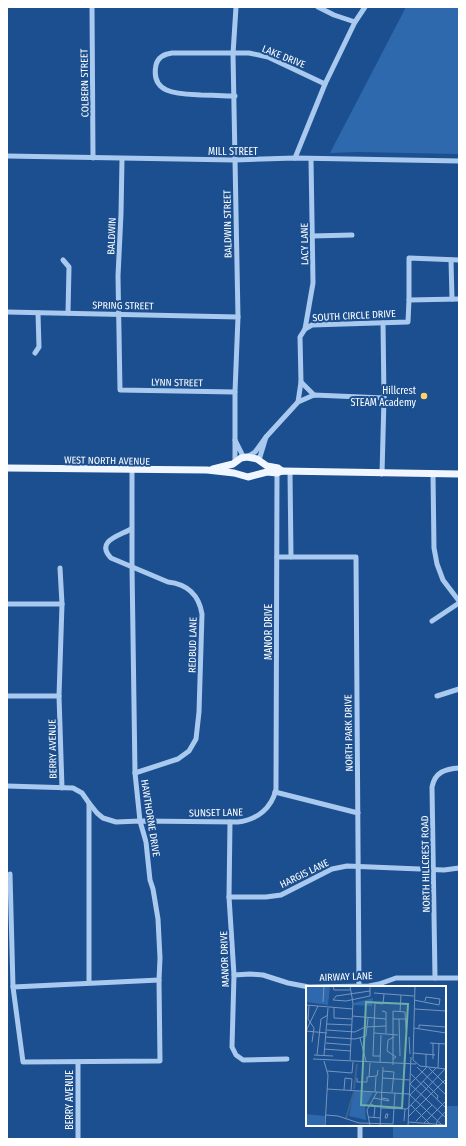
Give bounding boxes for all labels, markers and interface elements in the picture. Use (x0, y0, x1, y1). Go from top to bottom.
street label: LAKE DRIVE (260, 43, 307, 71)
street label: COLBERN STREET (78, 48, 92, 117)
street label: MILL STREET (208, 146, 258, 158)
street label: BALDWIN STREET (221, 189, 235, 258)
street label: BALDWIN (105, 217, 119, 255)
street label: LACY LANE (299, 222, 311, 265)
street label: SPRING STREET (92, 299, 154, 313)
street label: SOUTH CIRCLE DRIVE (312, 308, 396, 324)
street label: LYNN STREET (151, 377, 203, 389)
place label: Hillcrest STEAM Academy (351, 385, 417, 409)
marker: Hillcrest STEAM Academy (419, 391, 429, 401)
street label: WEST NORTH AVENUE (64, 454, 150, 468)
street label: MANOR DRIVE (263, 604, 275, 660)
street label: REDBUD LANE (187, 617, 199, 673)
street label: NORTH PARK DRIVE (342, 694, 356, 772)
street label: BERRY AVENUE (46, 719, 60, 779)
street label: HAWTHORNE DRIVE (138, 779, 162, 858)
street label: SUNSET LANE (189, 807, 243, 819)
street label: NORTH HILLCREST ROAD (419, 815, 433, 913)
street label: HARGIS LANE (278, 857, 331, 891)
street label: MANOR DRIVE (218, 930, 232, 987)
street label: AIRWAY LANE (319, 970, 373, 984)
inset map (306, 986, 446, 1126)
street label: BERRY AVENUE (64, 1070, 76, 1130)

